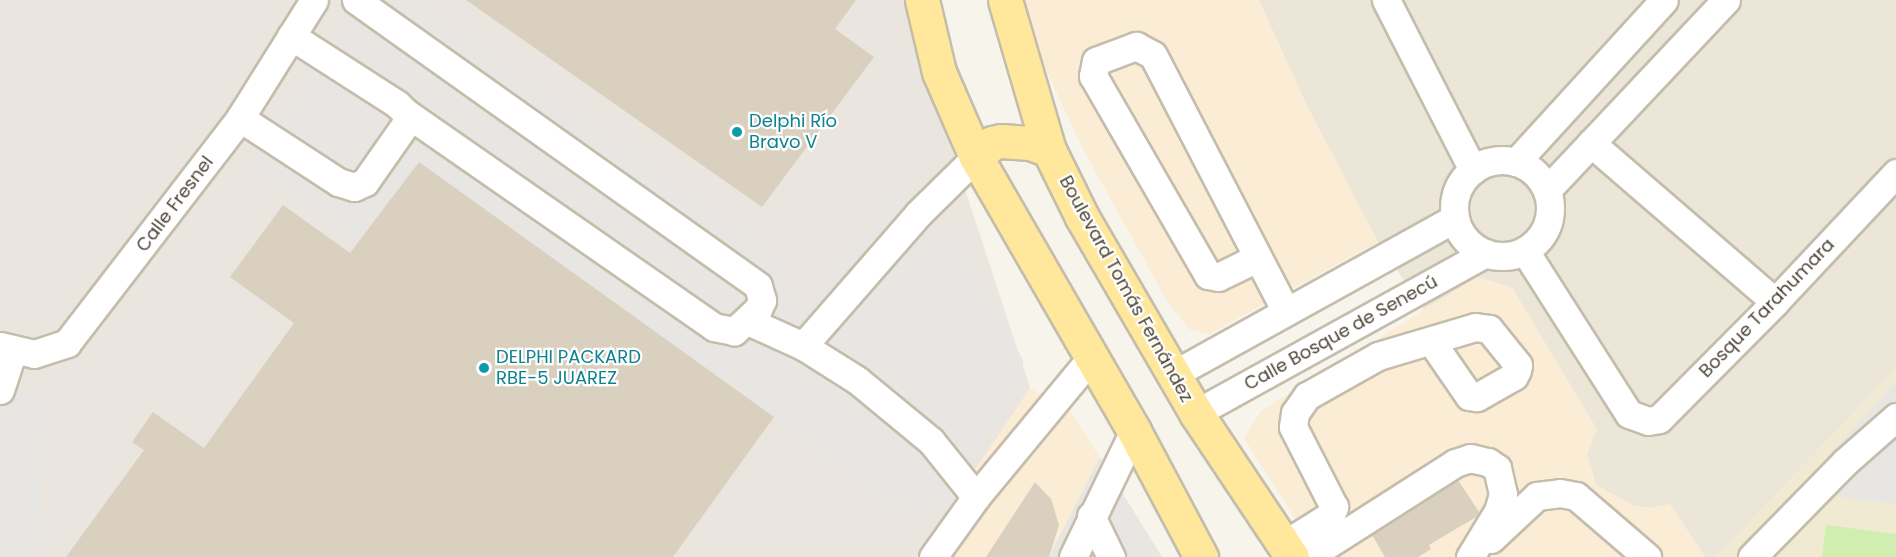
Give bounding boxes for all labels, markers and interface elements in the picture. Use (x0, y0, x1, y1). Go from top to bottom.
place label: Delphi Río Bravo V (749, 111, 837, 154)
marker: Delphi Río Bravo V (730, 125, 744, 139)
street label: Calle Fresnel (132, 152, 218, 256)
street label: Boulevard Tomás Fernández (1055, 172, 1197, 406)
street label: Bosque Tarahumara (1695, 234, 1839, 382)
street label: Calle Bosque de Senecú (1241, 271, 1441, 395)
place label: DELPHI PACKARD RBE-5 JUAREZ (496, 347, 641, 389)
marker: DELPHI PACKARD RBE-5 JUAREZ (477, 361, 491, 375)

